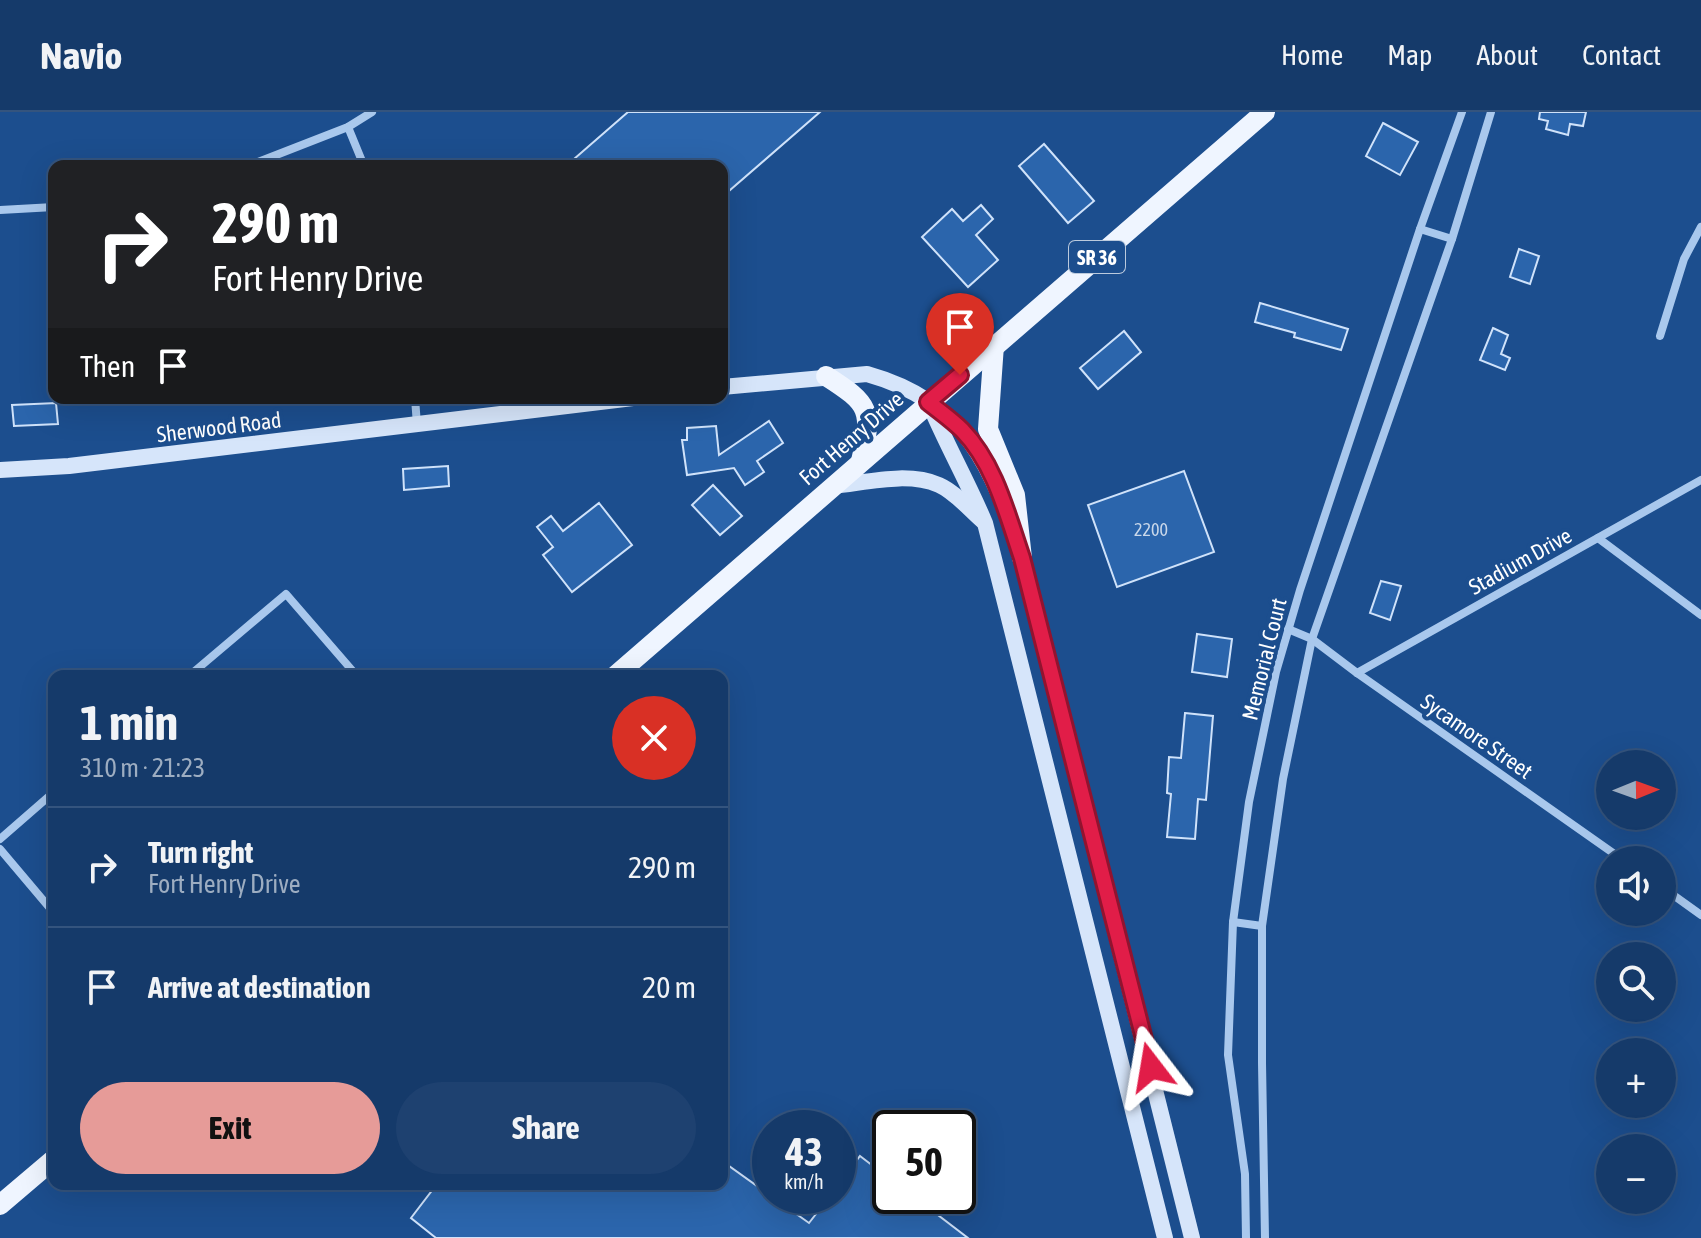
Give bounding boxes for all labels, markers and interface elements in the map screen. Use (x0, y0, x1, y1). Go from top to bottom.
text: Navio (40, 34, 122, 77)
text: Home (1281, 39, 1343, 71)
text: Map (1387, 39, 1432, 71)
text: About (1476, 39, 1538, 71)
text: Contact (1582, 39, 1661, 71)
text: 290 m (212, 191, 339, 255)
icon: right (80, 192, 184, 296)
road number: SR 36 (1069, 241, 1125, 273)
text: Fort Henry Drive (212, 257, 423, 299)
pin (926, 293, 994, 375)
icon: arrive (938, 305, 982, 349)
icon: arrive (151, 344, 195, 388)
text: Then (80, 349, 135, 383)
street label: Fort Henry Drive (794, 386, 908, 490)
street label: Sherwood Road (155, 406, 283, 448)
house number: 2200 (1134, 519, 1168, 540)
street label: Stadium Drive (1464, 522, 1576, 600)
street label: Memorial Court (1236, 595, 1292, 723)
street label: Sycamore Street (1416, 688, 1538, 784)
text: 1 min (80, 695, 178, 750)
button: close (612, 696, 696, 780)
north arrow (1596, 750, 1676, 830)
map controls (1596, 750, 1676, 1214)
text: 310 m · 21:23 (80, 753, 205, 783)
text: Turn right (148, 835, 254, 869)
icon: right (80, 845, 124, 889)
button: sound (1596, 846, 1676, 926)
text: 290 m (628, 850, 696, 884)
text: Fort Henry Drive (148, 869, 301, 899)
button: search (1596, 942, 1676, 1022)
icon: arrive (80, 965, 124, 1009)
text: Arrive at destination (148, 970, 370, 1004)
text: 20 m (642, 970, 696, 1004)
position arrow (1109, 1025, 1193, 1109)
button: + (1596, 1038, 1676, 1118)
button: Exit (80, 1082, 380, 1174)
button: Share (396, 1082, 696, 1174)
speed limit sign: 50 (872, 1110, 976, 1214)
text: 43 (785, 1129, 823, 1174)
button: − (1596, 1134, 1676, 1214)
text: km/h (784, 1170, 824, 1193)

